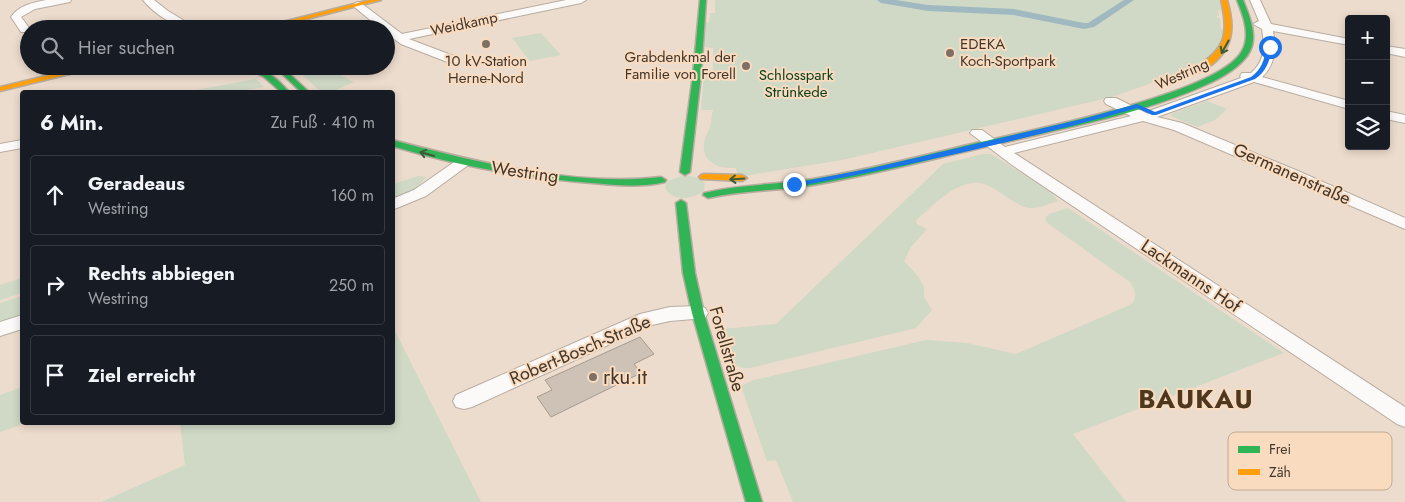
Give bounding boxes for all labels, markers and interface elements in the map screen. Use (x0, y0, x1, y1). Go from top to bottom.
street label: Weidkamp (429, 6, 500, 42)
map controls (1345, 15, 1390, 150)
button: + (1345, 15, 1390, 60)
search box (20, 20, 395, 75)
place label: EDEKA Koch-Sportpark (960, 33, 1056, 72)
icon: search (38, 34, 66, 62)
text: Hier suchen (78, 34, 175, 61)
route start (1259, 36, 1282, 59)
marker: 10 kV-Station Herne-Nord (480, 38, 492, 50)
one-way arrow (1220, 39, 1230, 53)
place label: Grabdenkmal der Familie von Forell (624, 46, 737, 85)
marker: EDEKA Koch-Sportpark (944, 47, 956, 59)
place label: 10 kV-Station Herne-Nord (445, 50, 527, 89)
street label: Westring (1152, 52, 1212, 96)
marker: Grabdenkmal der Familie von Forell (740, 60, 752, 72)
button: − (1345, 60, 1390, 105)
park label: Schlosspark Strünkede (759, 64, 834, 103)
button: layers (1345, 105, 1390, 150)
text: 6 Min. (40, 108, 104, 138)
text: Zu Fuß · 410 m (271, 111, 375, 134)
street label: Germanenstraße (1229, 136, 1355, 212)
one-way arrow (419, 148, 435, 158)
street label: Westring (490, 154, 560, 190)
text: Geradeaus (88, 170, 185, 197)
route end (783, 173, 806, 196)
one-way arrow (729, 174, 745, 183)
icon: ahead (41, 181, 69, 209)
text: 160 m (331, 184, 374, 207)
text: Westring (88, 197, 148, 220)
street label: Lackmanns Hof (1136, 233, 1247, 320)
text: Rechts abbiegen (88, 260, 235, 287)
icon: right (41, 271, 69, 299)
text: 250 m (329, 274, 374, 297)
text: Westring (88, 287, 148, 310)
street label: Forellstraße (702, 303, 752, 395)
street label: Robert-Bosch-Straße (505, 309, 655, 391)
icon: arrive (41, 361, 69, 389)
text: Ziel erreicht (88, 362, 195, 389)
place label: rku.it (603, 362, 647, 392)
marker: rku.it (587, 371, 599, 383)
district label: BAUKAU (1138, 380, 1254, 418)
legend (1228, 432, 1392, 490)
text: Frei (1269, 439, 1291, 459)
text: Zäh (1269, 462, 1291, 482)

